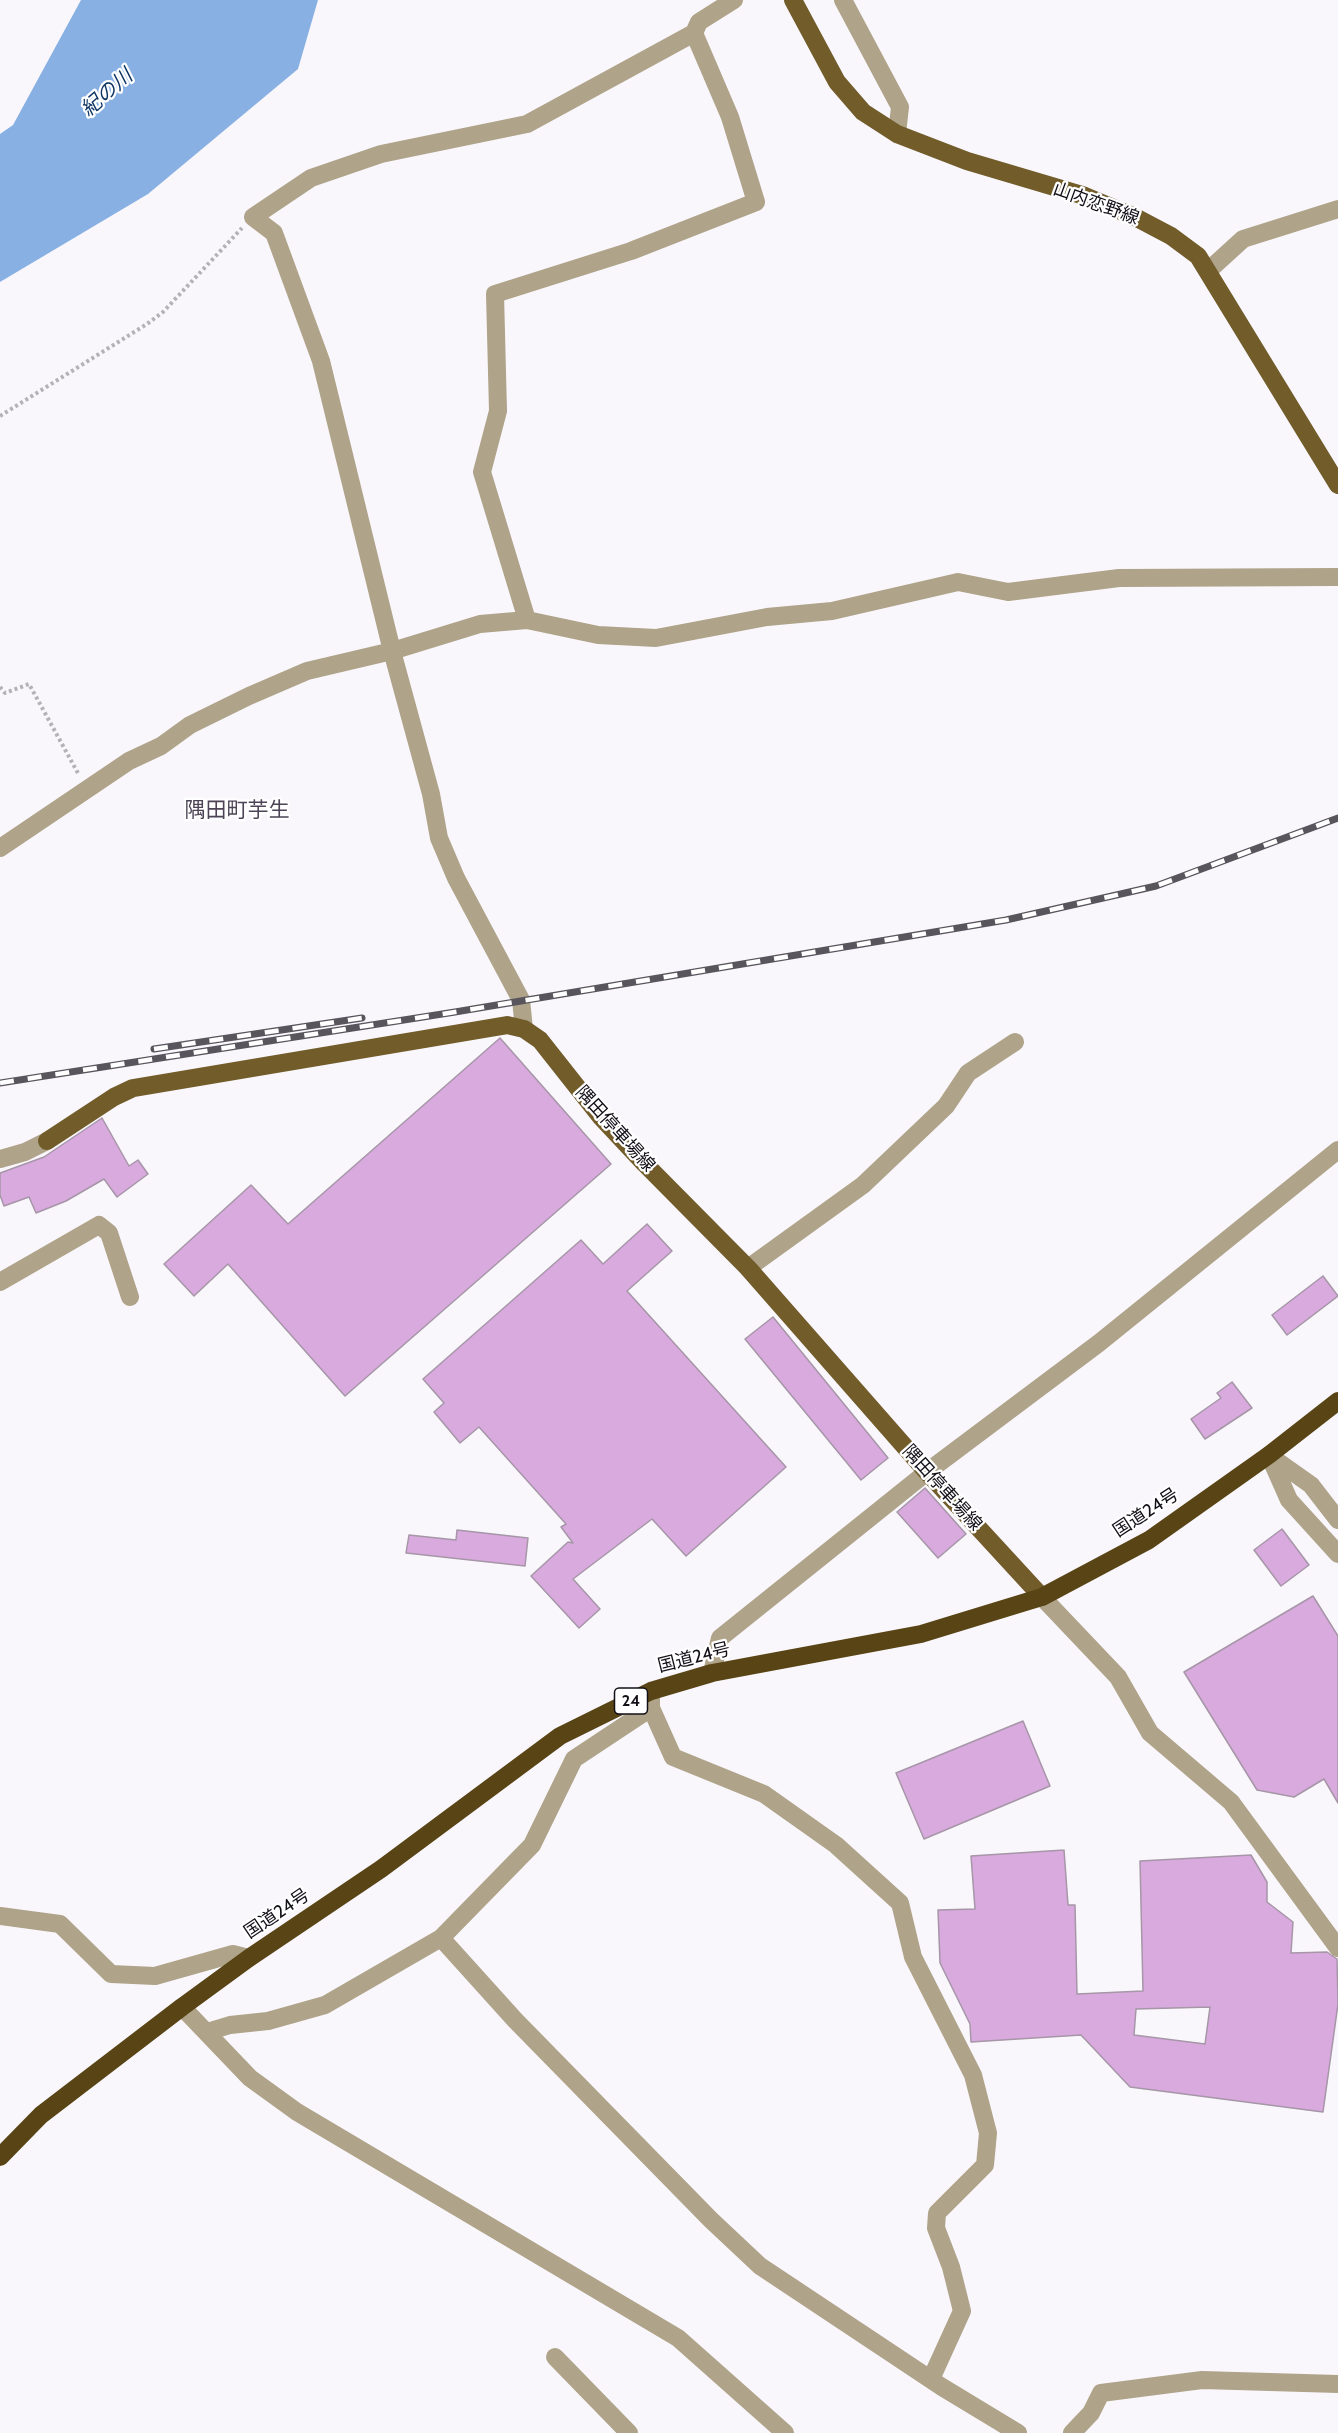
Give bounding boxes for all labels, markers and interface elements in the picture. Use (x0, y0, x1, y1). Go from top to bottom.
water label: 紀の川 (76, 64, 138, 122)
street label: 山内恋野線 (1050, 178, 1142, 230)
district label: 隅田町芋生 (185, 798, 289, 824)
street label: 隅田停車場線 (571, 1082, 659, 1176)
street label: 隅田停車場線 (898, 1441, 986, 1535)
street label: 国道24号 (1109, 1484, 1183, 1542)
street label: 国道24号 (656, 1639, 732, 1677)
road number: 24 (614, 1688, 648, 1714)
street label: 国道24号 (240, 1884, 314, 1944)

